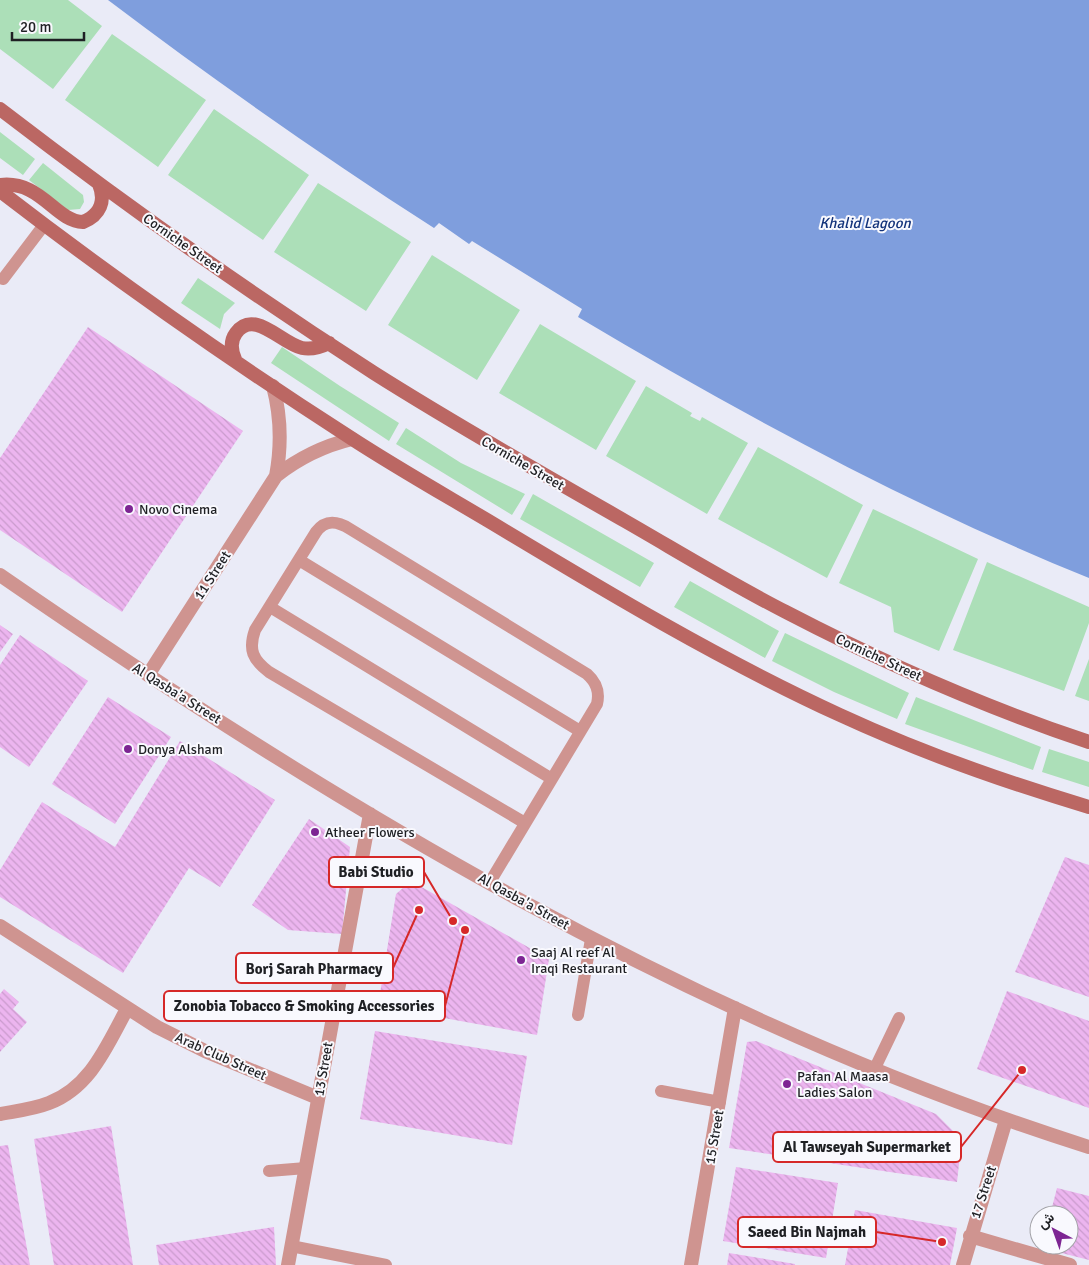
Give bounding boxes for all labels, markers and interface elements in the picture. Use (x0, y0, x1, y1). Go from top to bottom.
scale bar (12, 10, 85, 42)
text: 20 m (20, 18, 51, 36)
street label: Corniche Street (140, 210, 226, 277)
water label: Khalid Lagoon (819, 214, 911, 232)
street label: Corniche Street (478, 433, 567, 494)
place label: Novo Cinema (139, 501, 217, 518)
marker: Novo Cinema (123, 503, 135, 515)
street label: 11 Street (190, 548, 234, 603)
street label: Corniche Street (833, 630, 925, 685)
street label: Al Qasba'a Street (129, 659, 224, 728)
place label: Donya Alsham (138, 741, 223, 758)
marker: Donya Alsham (122, 743, 134, 755)
place label: Atheer Flowers (325, 824, 415, 841)
marker: Atheer Flowers (309, 826, 321, 838)
callout: Babi Studio (329, 857, 424, 887)
text: Babi Studio (338, 863, 414, 881)
street label: Al Qasba'a Street (475, 869, 572, 934)
place label: Saaj Al reef Al Iraqi Restaurant (531, 944, 627, 977)
callout: Borj Sarah Pharmacy (236, 953, 393, 983)
marker: Saaj Al reef Al Iraqi Restaurant (515, 954, 527, 966)
text: Borj Sarah Pharmacy (245, 960, 383, 978)
callout: Zonobia Tobacco & Smoking Accessories (164, 991, 445, 1021)
text: Zonobia Tobacco & Smoking Accessories (174, 997, 435, 1015)
street label: Arab Club Street (172, 1029, 269, 1084)
street label: 13 Street (310, 1041, 337, 1097)
place label: Pafan Al Maasa Ladies Salon (797, 1068, 889, 1101)
marker: Pafan Al Maasa Ladies Salon (781, 1078, 793, 1090)
street label: 15 Street (701, 1109, 728, 1165)
callout: Al Tawseyah Supermarket (773, 1132, 961, 1162)
text: Al Tawseyah Supermarket (783, 1138, 951, 1156)
street label: 17 Street (967, 1163, 1000, 1221)
north arrow (1029, 1205, 1079, 1255)
text: ش (1034, 1209, 1058, 1233)
callout: Saeed Bin Najmah (738, 1217, 876, 1247)
text: Saeed Bin Najmah (748, 1223, 866, 1241)

